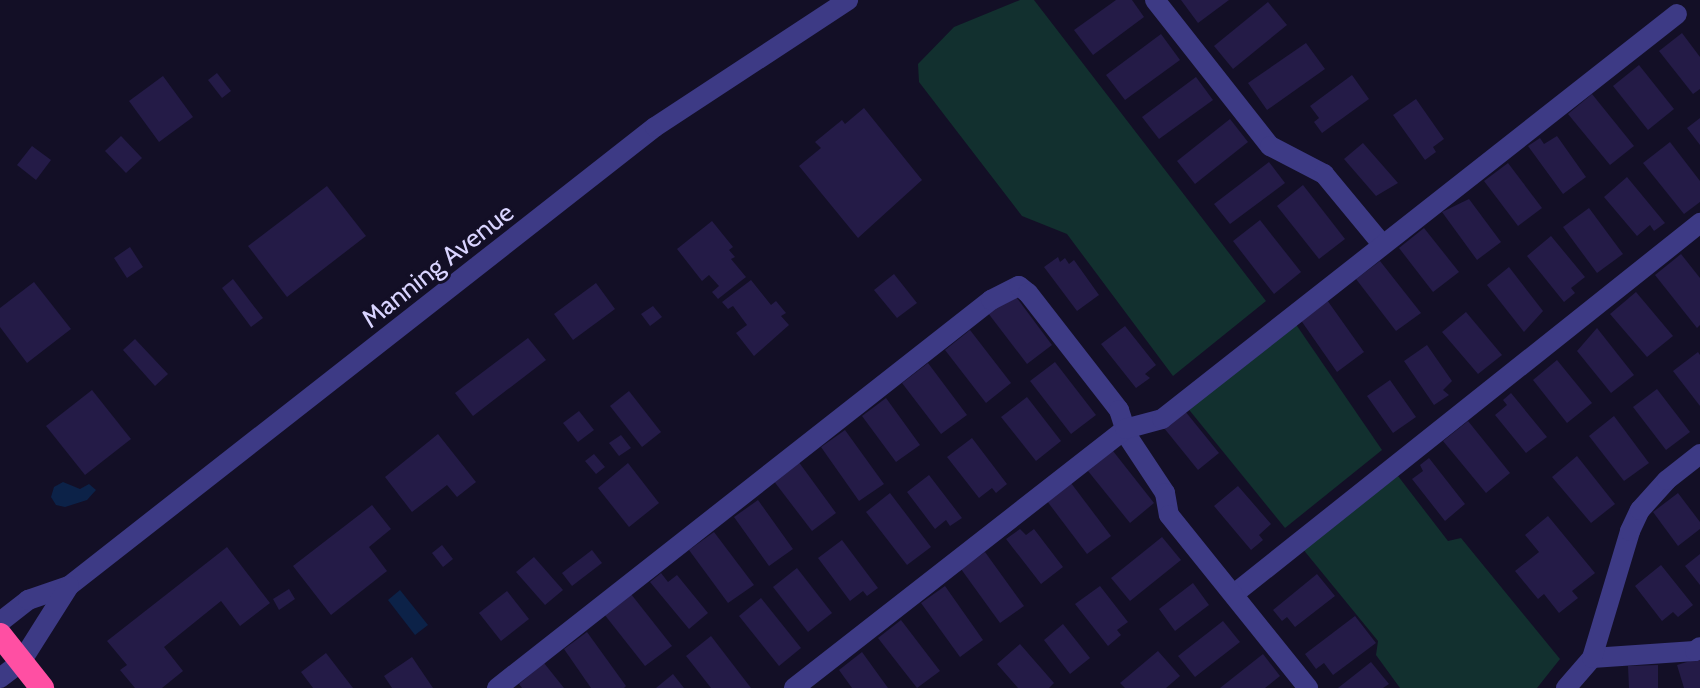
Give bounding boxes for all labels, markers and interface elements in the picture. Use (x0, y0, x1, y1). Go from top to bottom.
street label: Manning Avenue (356, 197, 520, 335)

